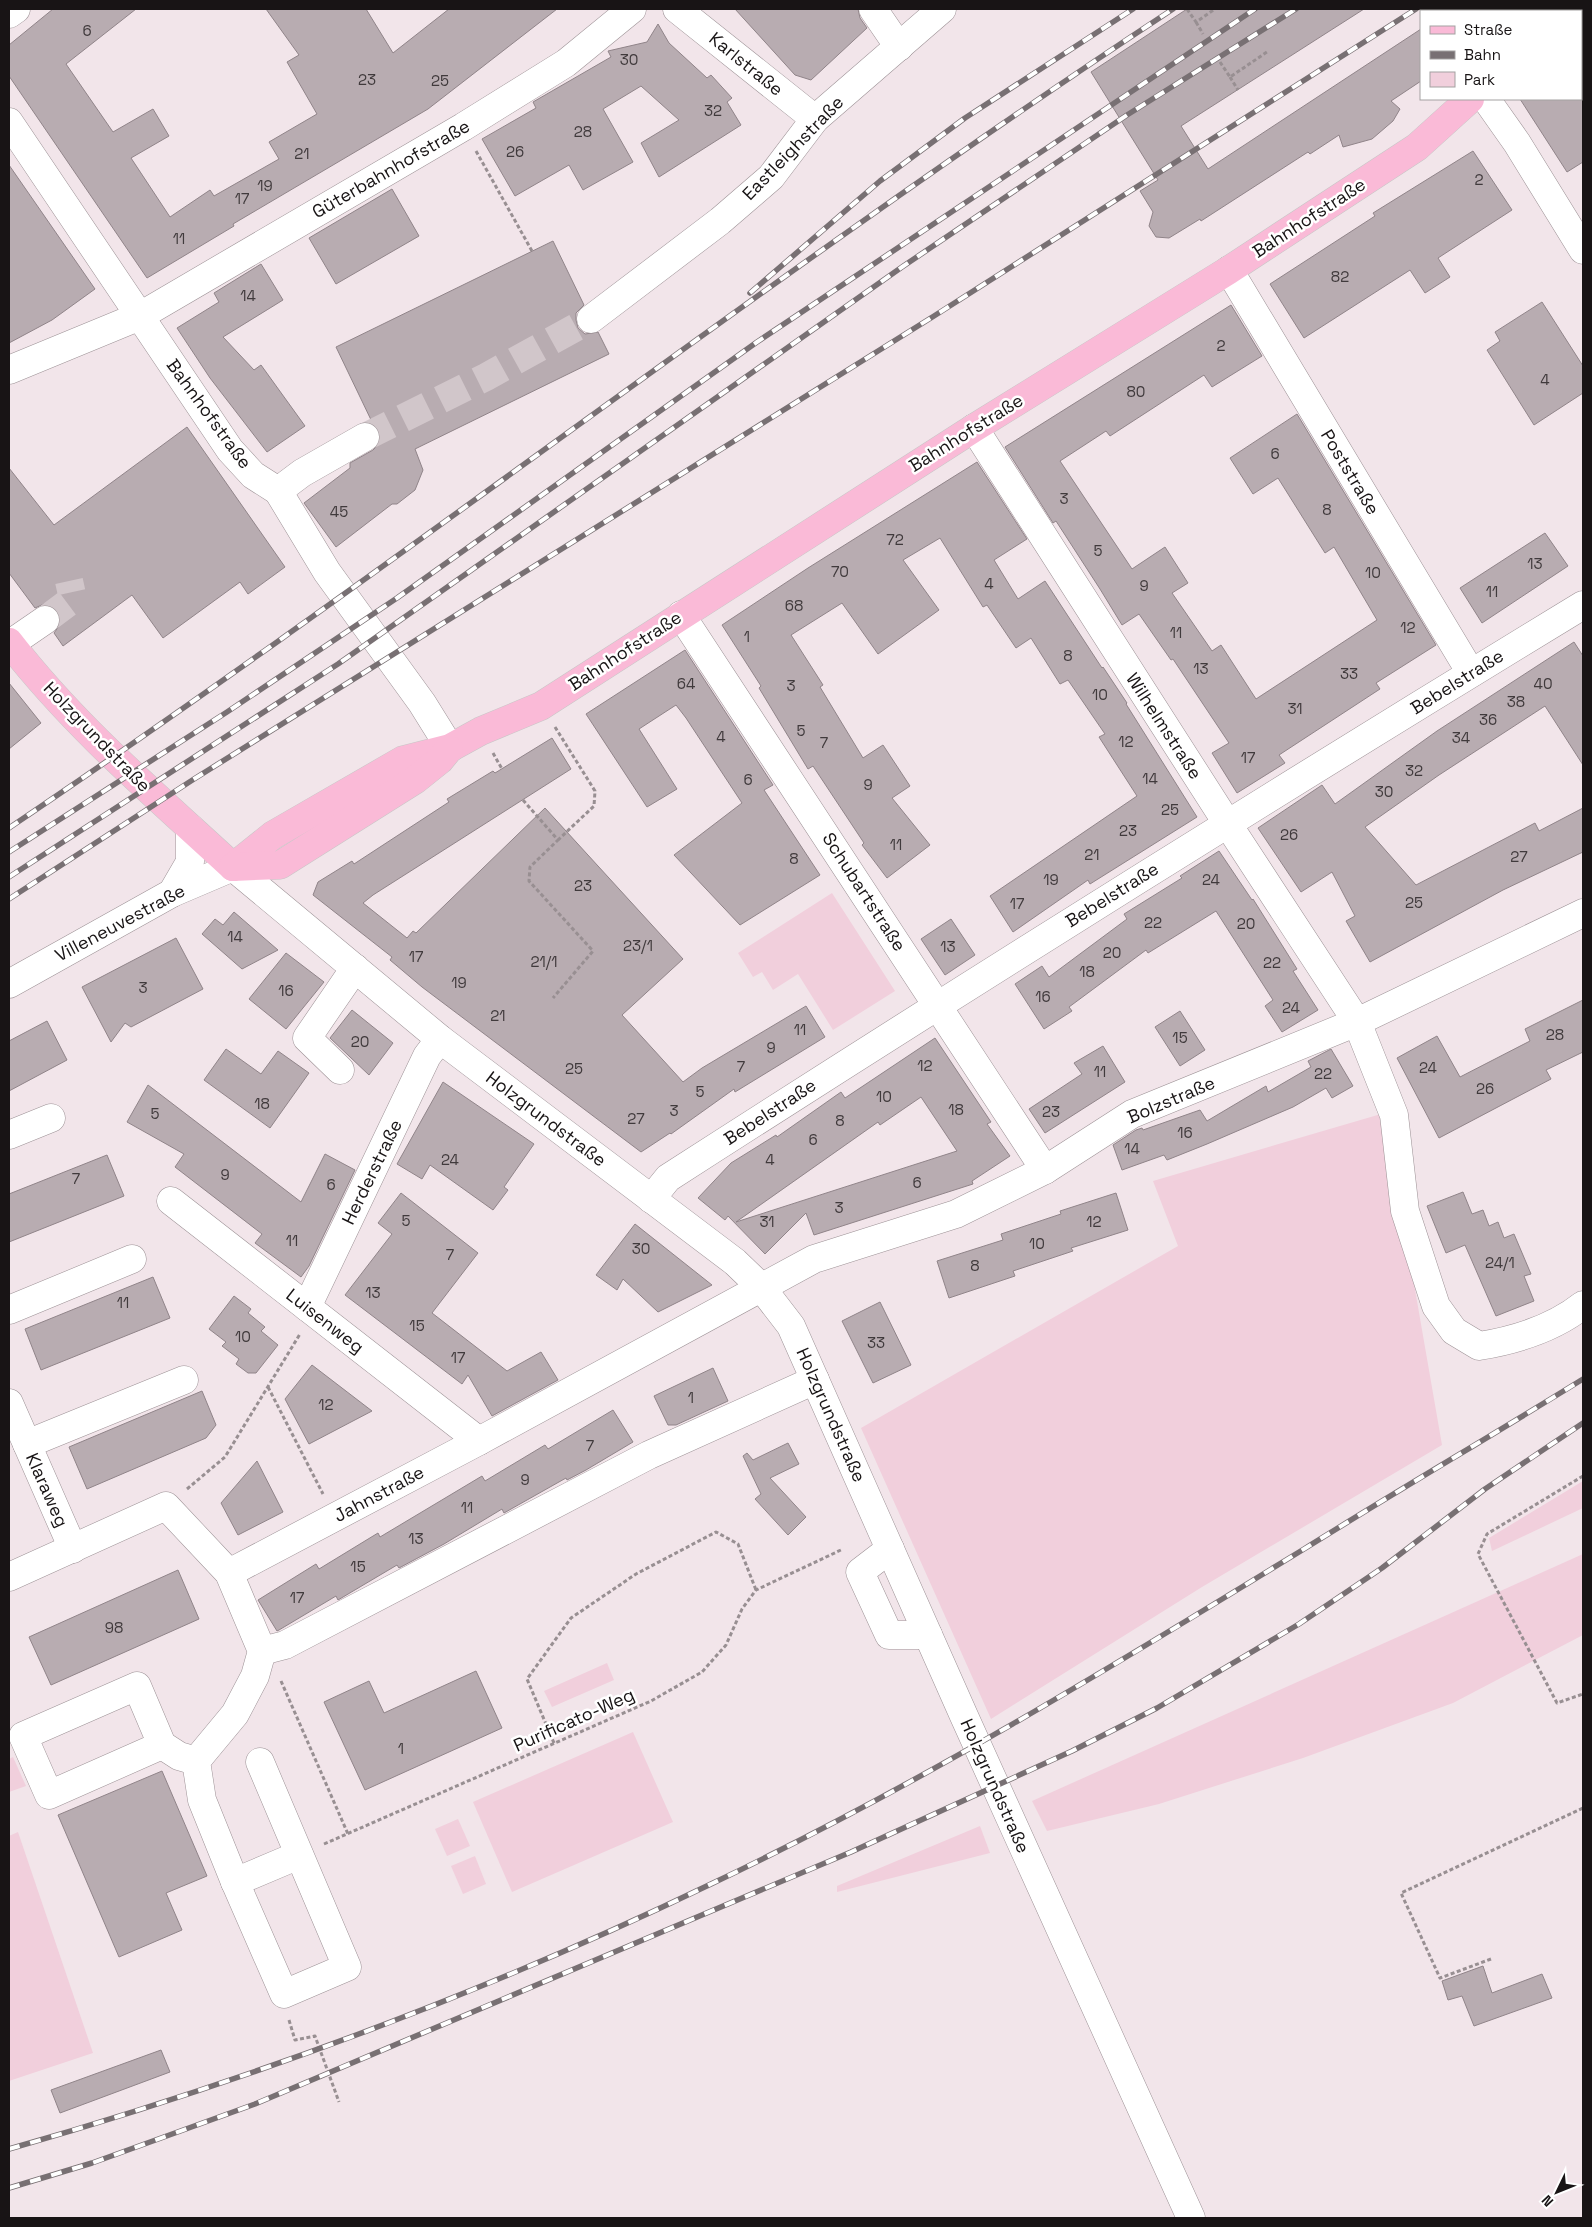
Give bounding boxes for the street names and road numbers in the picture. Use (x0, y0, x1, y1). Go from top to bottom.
street label: Karlstraße (705, 27, 788, 101)
street label: Eastleighstraße (737, 91, 848, 205)
street label: Güterbahnhofstraße (308, 114, 474, 223)
street label: Bahnhofstraße (1248, 172, 1370, 263)
street label: Bahnhofstraße (162, 354, 257, 473)
street label: Bahnhofstraße (904, 388, 1027, 477)
street label: Poststraße (1316, 425, 1385, 519)
street label: Bahnhofstraße (564, 605, 686, 696)
street label: Bebelstraße (1406, 644, 1508, 719)
street label: Wilhelmstraße (1121, 668, 1207, 783)
street label: Holzgrundstraße (39, 677, 156, 797)
street label: Schubartstraße (817, 828, 911, 955)
street label: Bebelstraße (1061, 857, 1163, 932)
street label: Villeneuvestraße (51, 879, 189, 967)
street label: Holzgrundstraße (482, 1066, 611, 1171)
street label: Bolzstraße (1123, 1071, 1218, 1128)
street label: Bebelstraße (719, 1073, 820, 1150)
street label: Herderstraße (336, 1115, 407, 1228)
street label: Luisenweg (282, 1283, 369, 1358)
street label: Holzgrundstraße (792, 1344, 871, 1486)
street label: Klaraweg (21, 1449, 74, 1530)
street label: Jahnstraße (330, 1460, 428, 1527)
street label: Purificato-Weg (510, 1683, 638, 1757)
street label: Holzgrundstraße (956, 1715, 1035, 1857)

